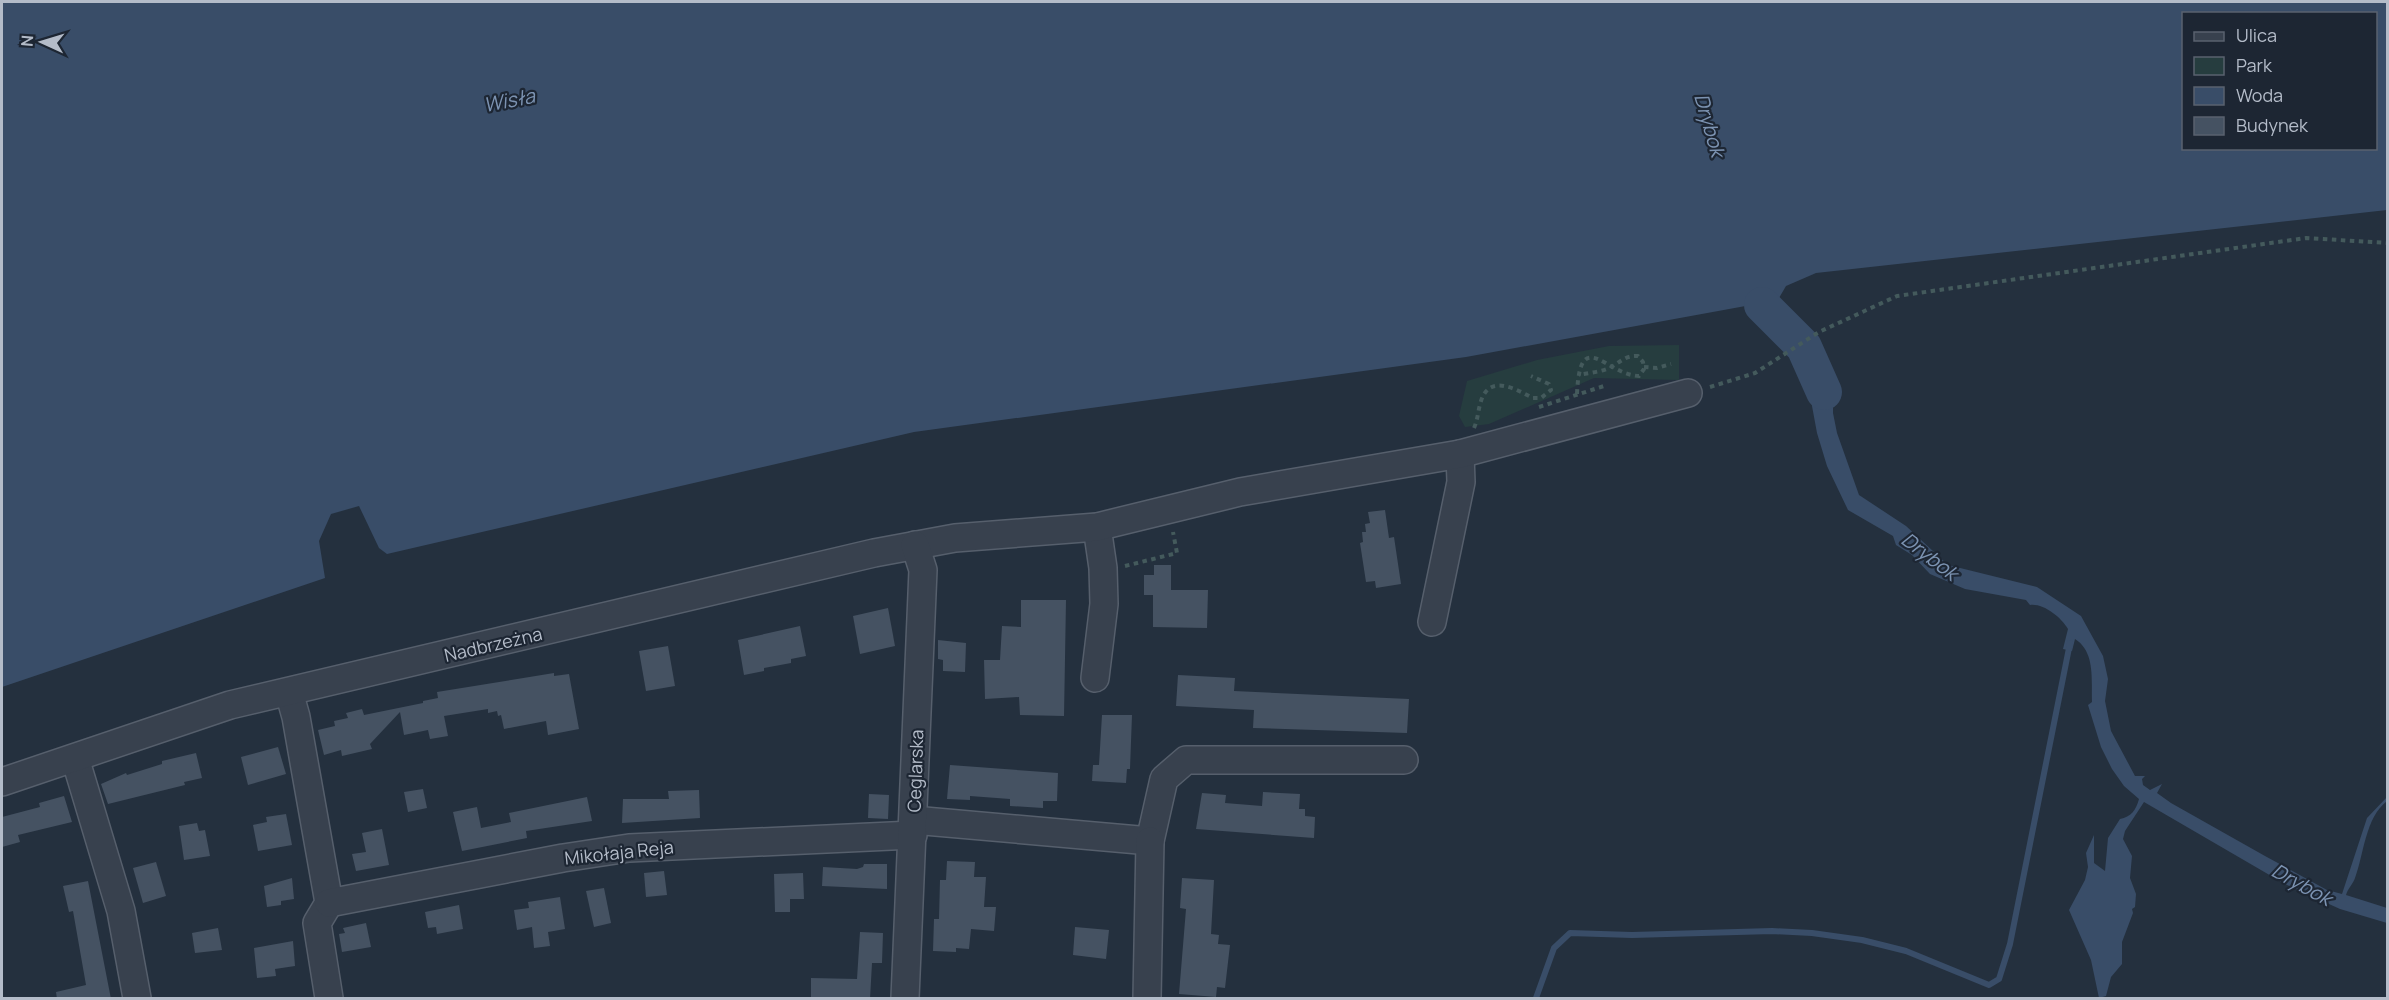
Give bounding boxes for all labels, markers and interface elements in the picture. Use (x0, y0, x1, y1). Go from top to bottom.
north arrow (12, 12, 72, 72)
legend (2182, 12, 2377, 150)
text: Ulica (2236, 23, 2277, 47)
text: N (16, 34, 38, 47)
text: Park (2236, 53, 2273, 77)
water label: Wisła (481, 82, 538, 118)
text: Woda (2236, 83, 2283, 107)
water label: Drybok (1688, 90, 1733, 163)
text: Budynek (2236, 113, 2309, 137)
water label: Drybok (1896, 526, 1966, 588)
street label: Nadbrzeżna (442, 621, 544, 667)
street label: Ceglarska (902, 729, 928, 813)
street label: Mikołaja Reja (563, 834, 675, 870)
water label: Drybok (2267, 857, 2340, 913)

